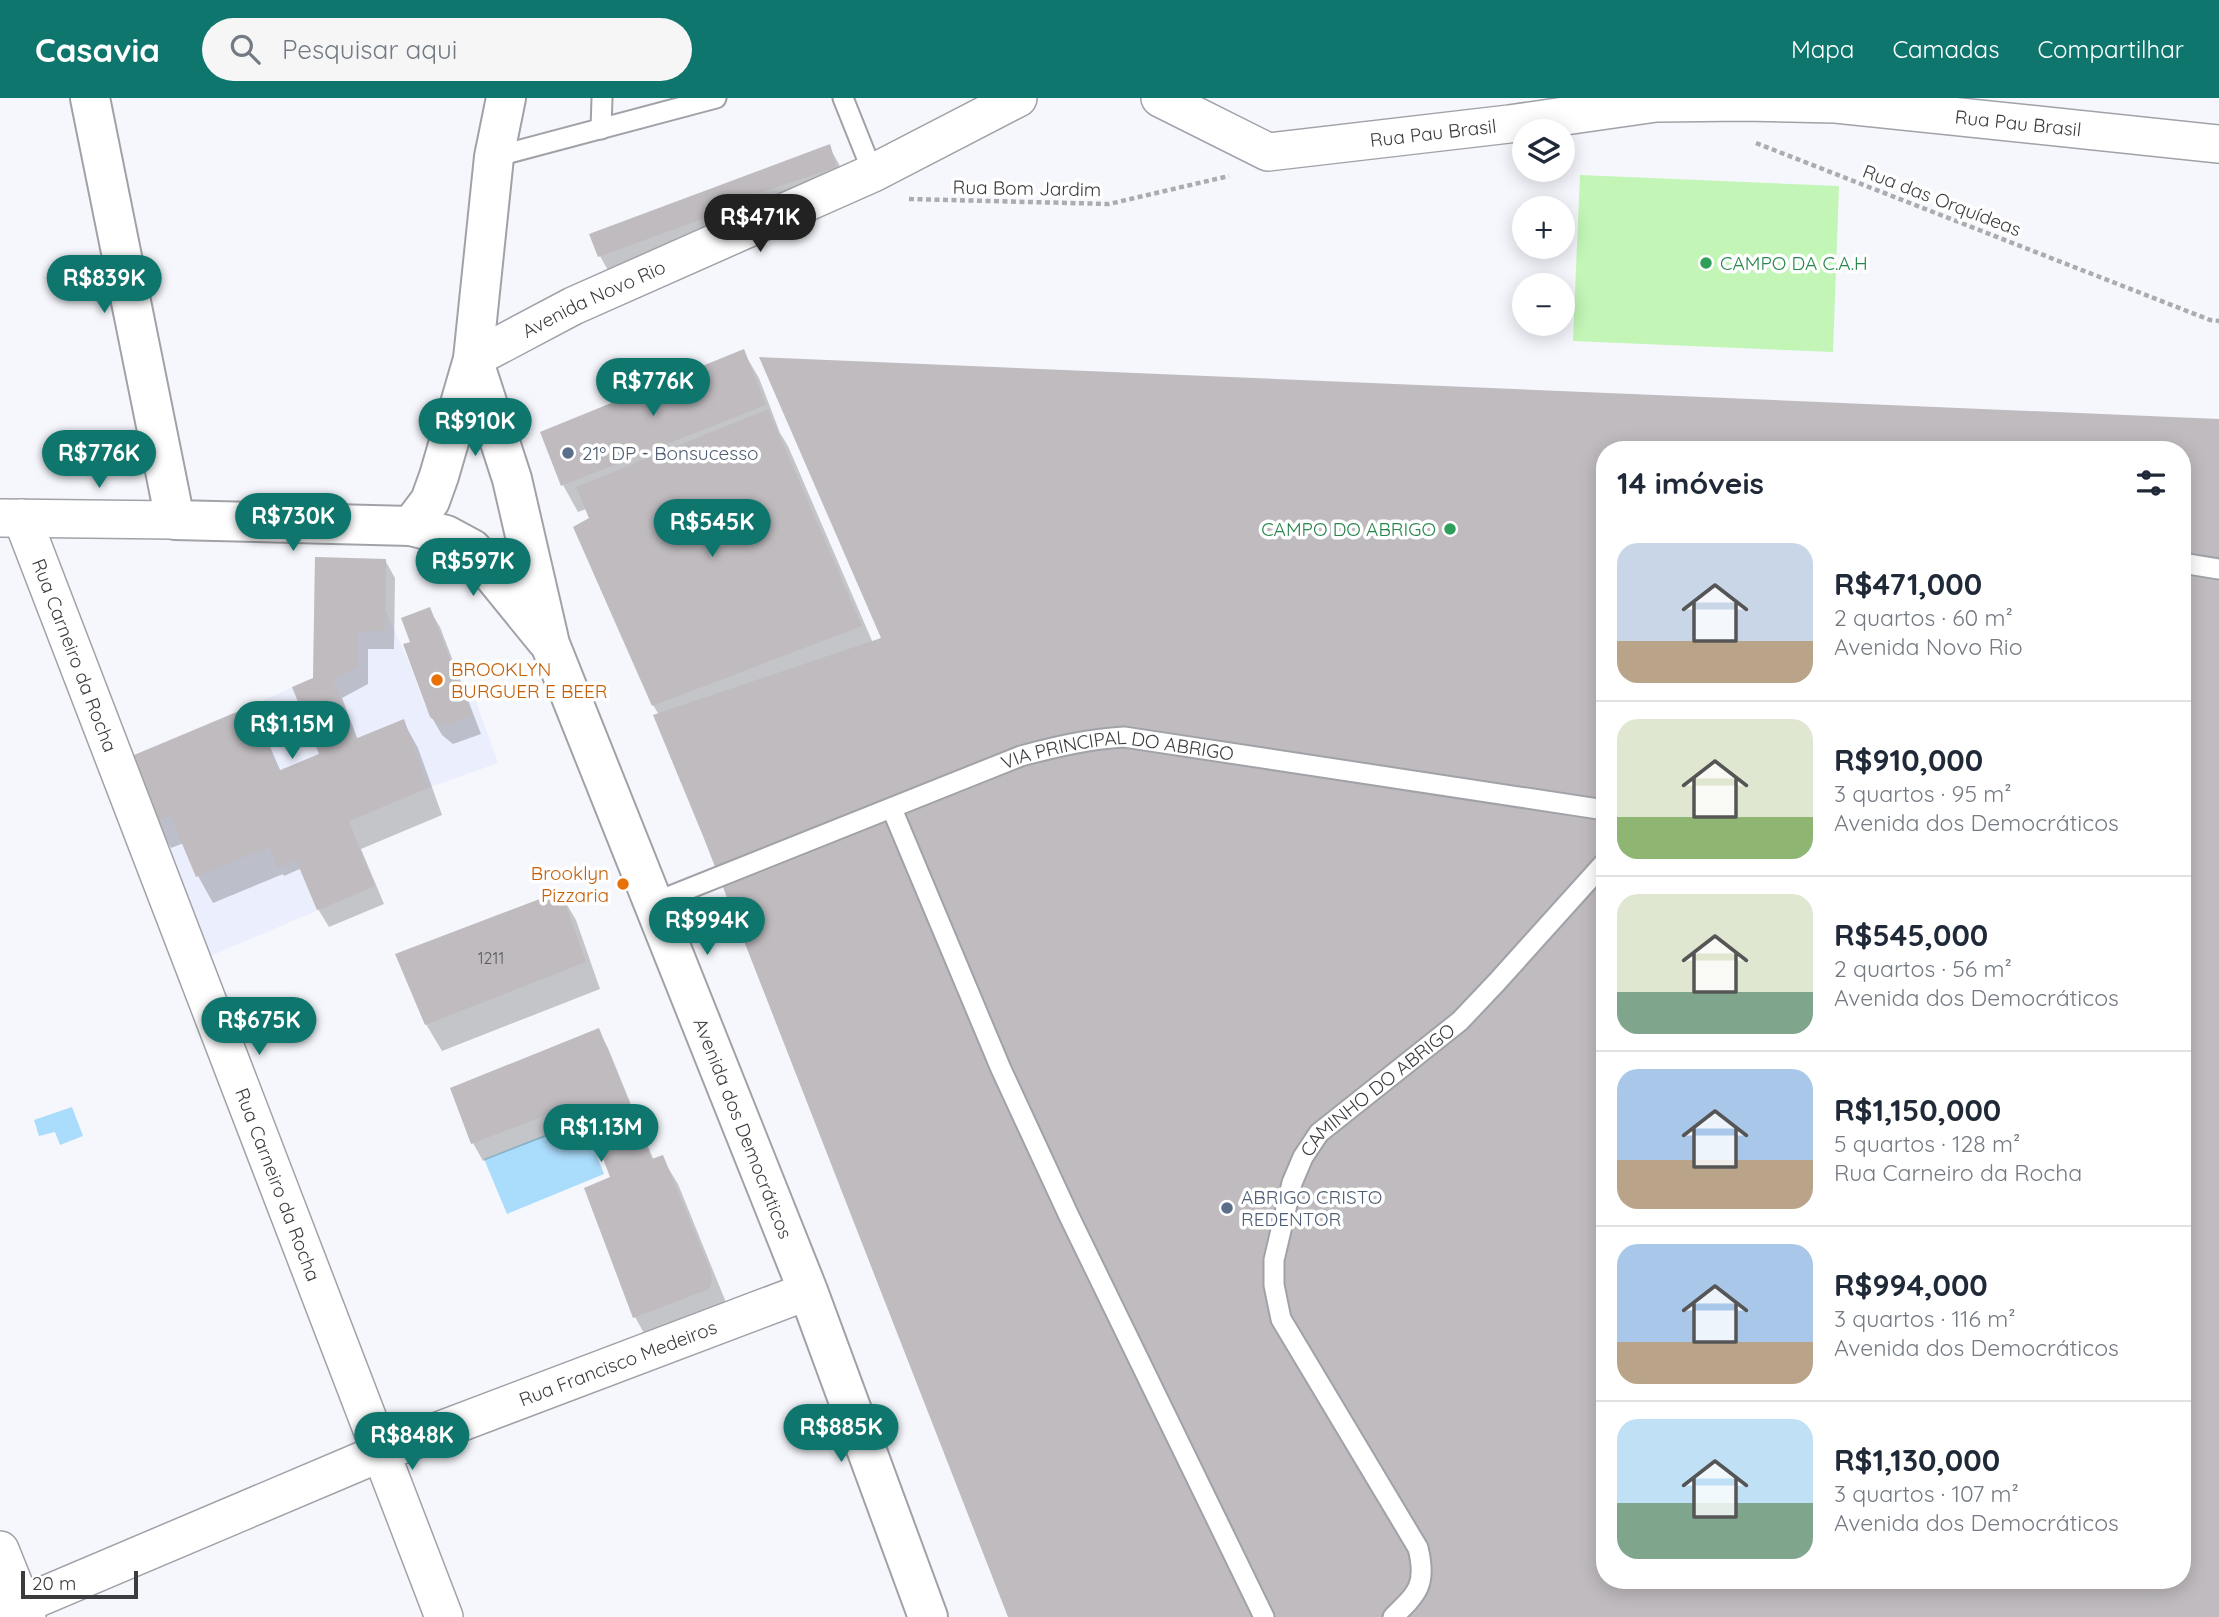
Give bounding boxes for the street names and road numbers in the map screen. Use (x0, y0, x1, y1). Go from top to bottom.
street label: Rua Pau Brasil (1954, 104, 2083, 142)
street label: Rua Pau Brasil (1369, 114, 1498, 152)
street label: Rua das Orquídeas (1859, 159, 2025, 241)
street label: Rua Bom Jardim (953, 175, 1101, 201)
street label: Avenida Novo Rio (518, 255, 669, 343)
street label: Rua Carneiro da Rocha (27, 555, 123, 755)
street label: VIA PRINCIPAL DO ABRIGO (998, 725, 1236, 775)
street label: Avenida dos Democráticos (688, 1015, 798, 1242)
street label: CAMINHO DO ABRIGO (1295, 1018, 1460, 1161)
street label: Rua Carneiro da Rocha (230, 1084, 326, 1285)
street label: Rua Francisco Medeiros (516, 1315, 720, 1411)

